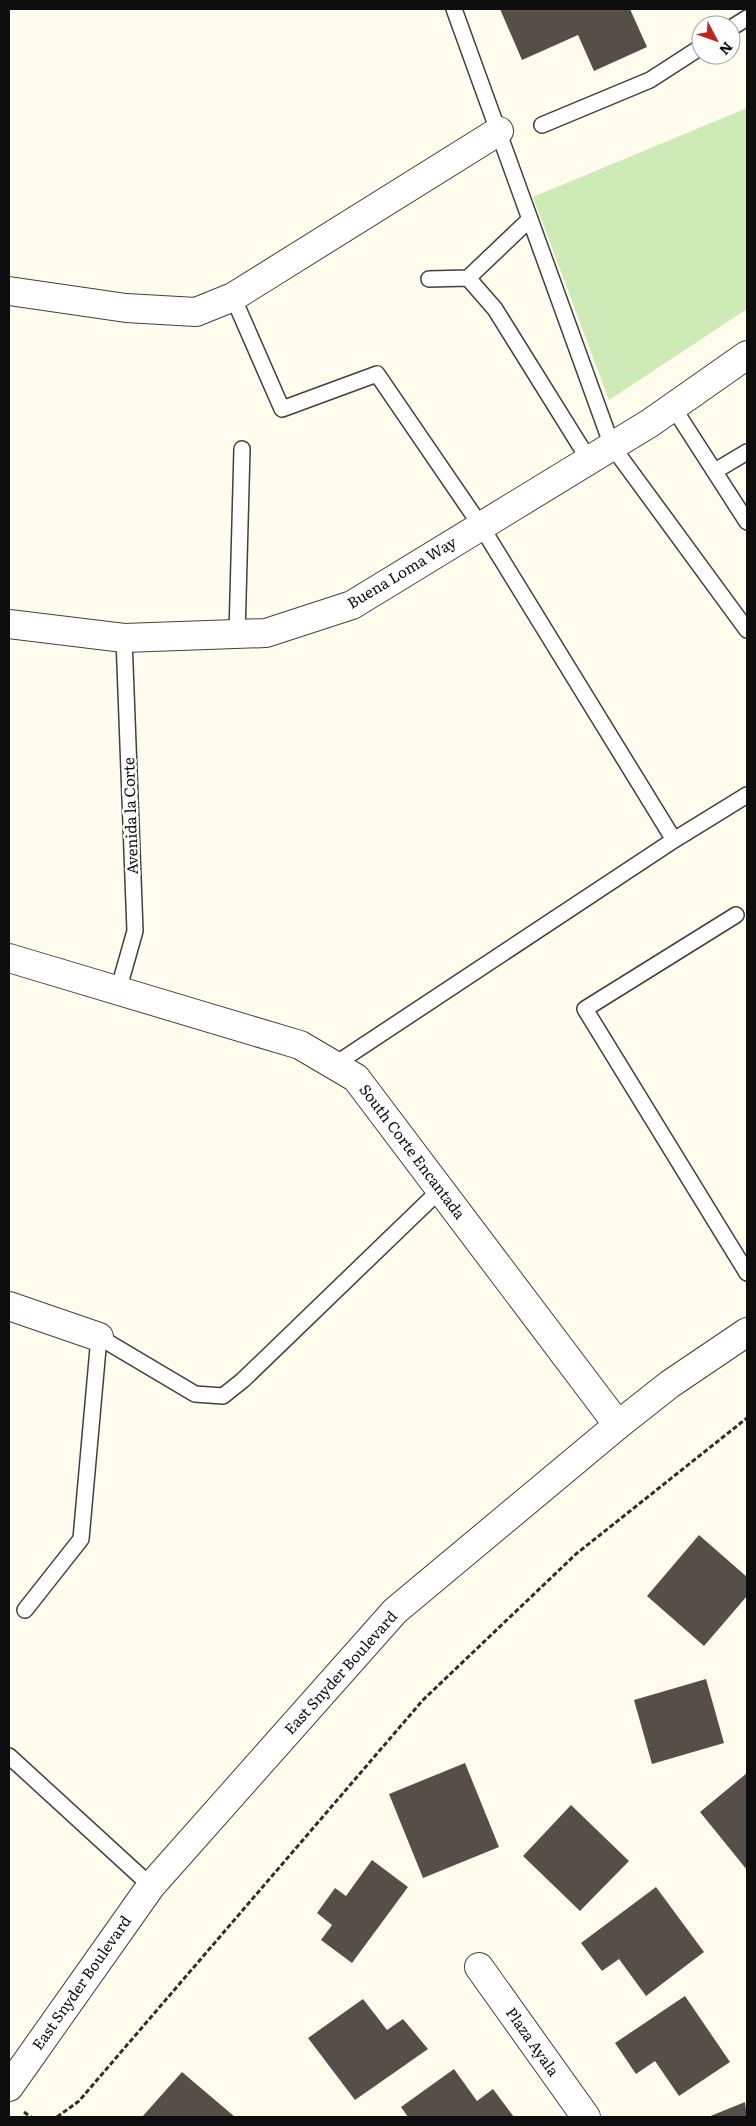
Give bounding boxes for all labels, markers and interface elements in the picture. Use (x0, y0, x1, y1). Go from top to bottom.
north arrow (691, 15, 741, 65)
text: N (715, 38, 738, 60)
street label: Buena Loma Way (342, 530, 461, 613)
street label: Avenida la Corte (116, 757, 143, 875)
street label: South Corte Encantada (355, 1079, 472, 1224)
street label: East Snyder Boulevard (278, 1605, 402, 1739)
street label: East Snyder Boulevard (26, 1910, 136, 2054)
street label: Plaza Ayala (501, 2002, 566, 2081)

